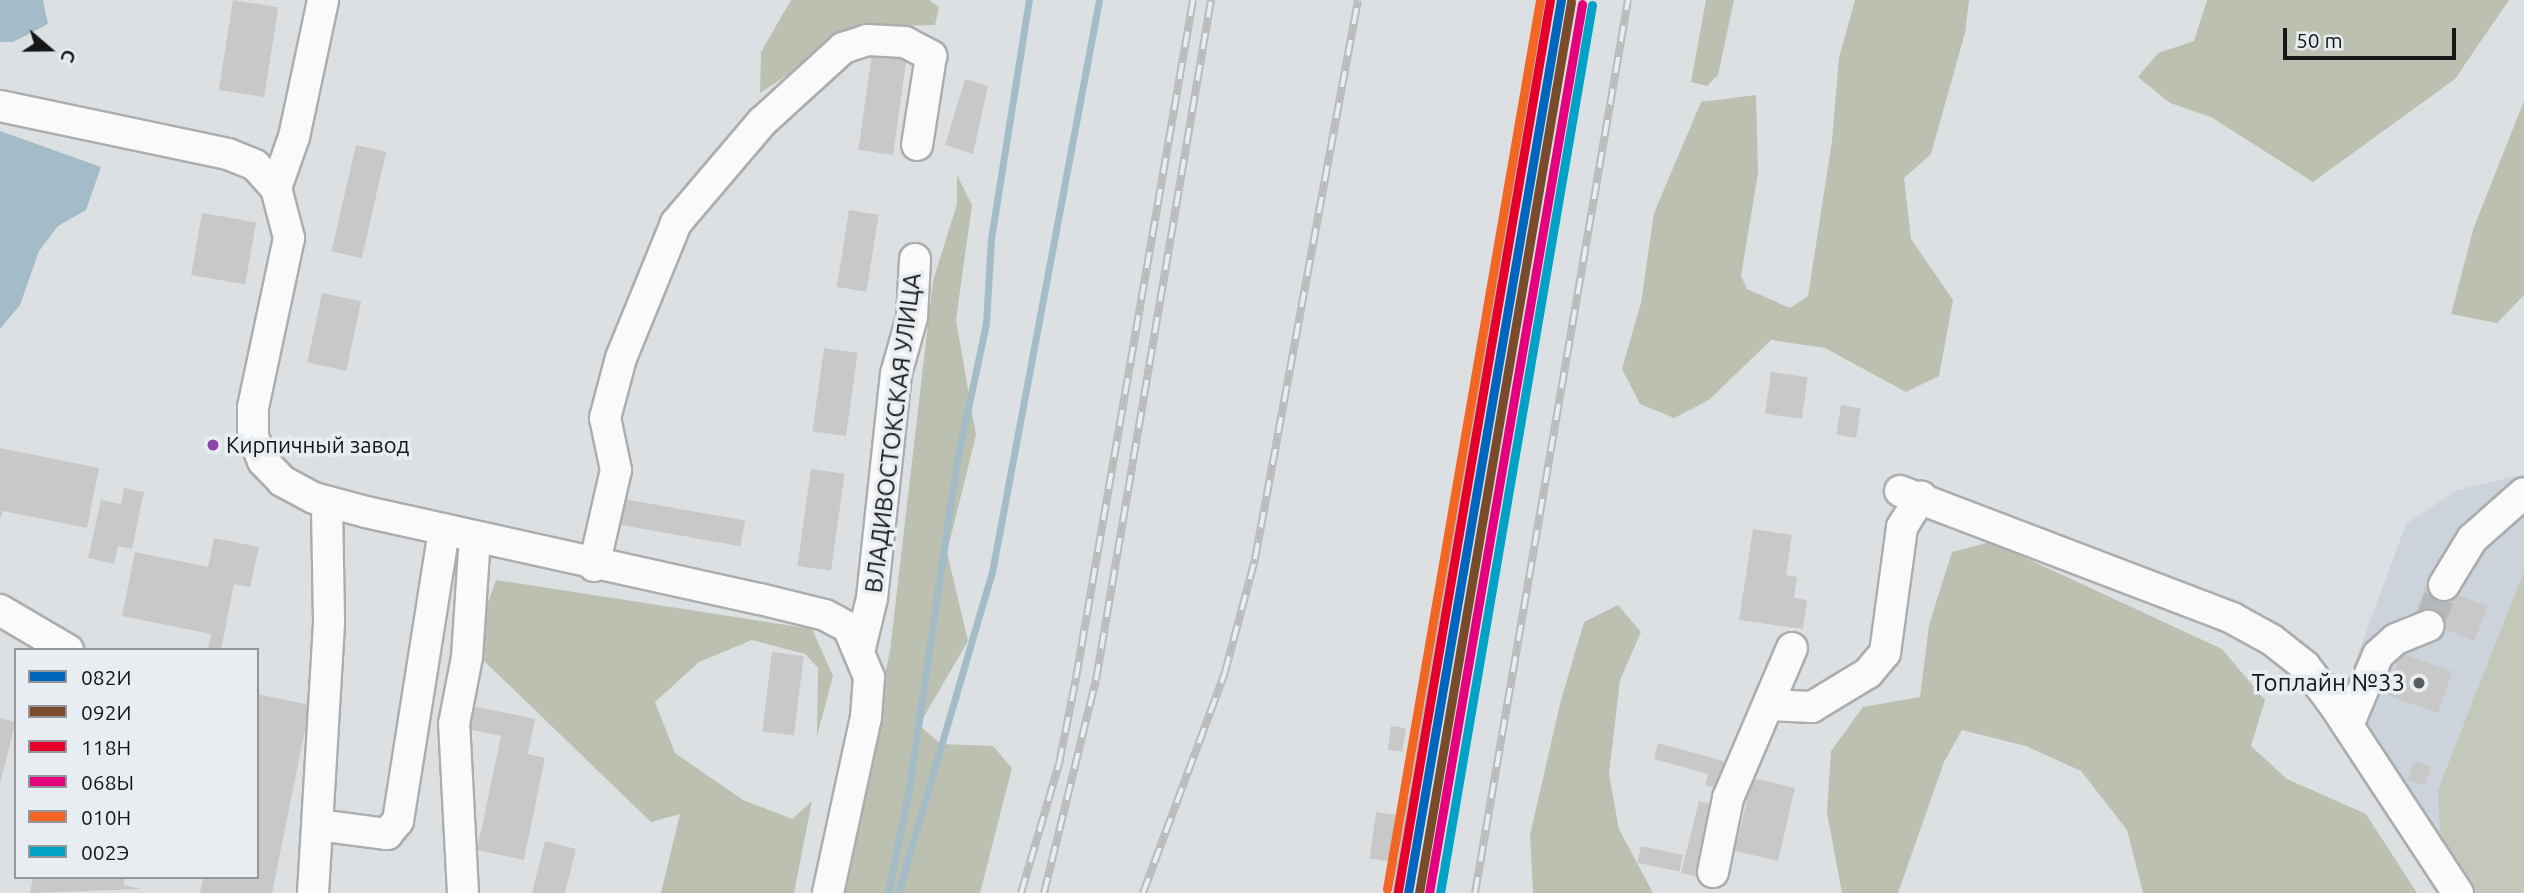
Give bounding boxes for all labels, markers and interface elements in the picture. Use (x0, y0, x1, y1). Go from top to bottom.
north arrow (14, 14, 84, 84)
scale bar (2286, 14, 2459, 58)
text: 50 m (2296, 28, 2343, 52)
text: С (56, 47, 81, 66)
street label: ВЛАДИВОСТОКСКАЯ УЛИЦА (859, 271, 927, 595)
place label: Кирпичный завод (226, 432, 410, 458)
marker: Кирпичный завод (206, 438, 220, 452)
legend (14, 648, 259, 879)
text: 082И (81, 665, 132, 689)
place label: Топлайн №33 (2251, 669, 2405, 697)
marker: Топлайн №33 (2411, 675, 2427, 691)
text: 092И (81, 700, 132, 724)
text: 118Н (81, 735, 131, 759)
text: 068Ы (81, 770, 134, 794)
text: 010Н (81, 805, 131, 829)
text: 002Э (81, 840, 129, 864)

